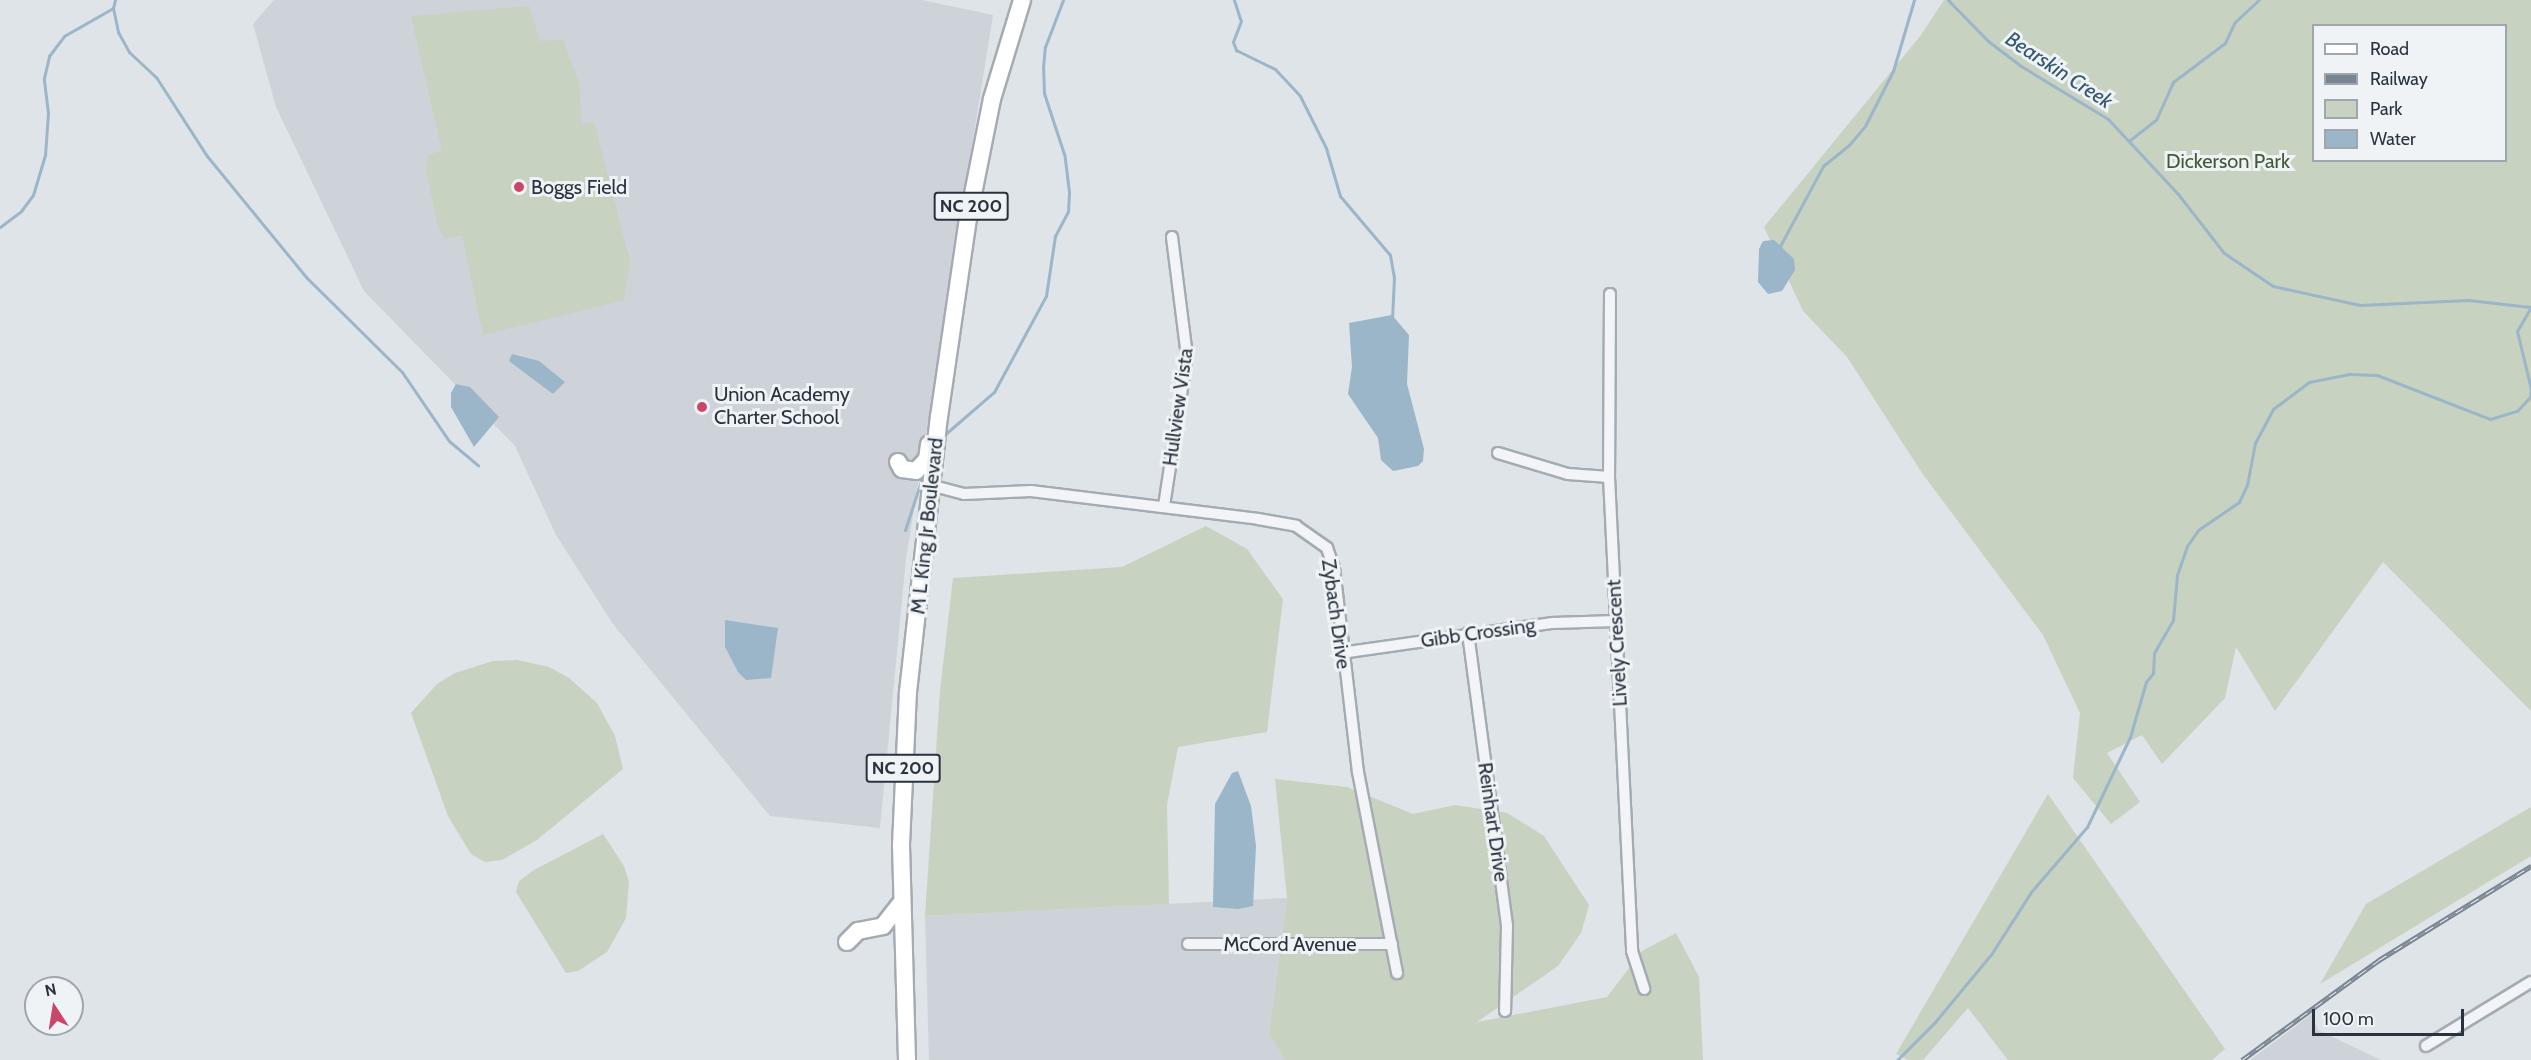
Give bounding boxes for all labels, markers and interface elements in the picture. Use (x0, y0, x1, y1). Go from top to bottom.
legend (2312, 24, 2507, 162)
water label: Bearskin Creek (2001, 26, 2117, 114)
text: Road (2370, 38, 2409, 60)
text: Railway (2370, 68, 2428, 90)
text: Park (2370, 98, 2402, 120)
text: Water (2370, 128, 2416, 150)
park label: Dickerson Park (2166, 149, 2290, 173)
place label: Boggs Field (531, 175, 627, 199)
marker: Boggs Field (512, 180, 526, 194)
road number: NC 200 (934, 191, 1008, 221)
street label: Hullview Vista (1158, 346, 1198, 468)
place label: Union Academy Charter School (714, 383, 850, 430)
marker: Union Academy Charter School (695, 400, 709, 414)
street label: M L King Jr Boulevard (906, 437, 948, 615)
street label: Zybach Drive (1316, 557, 1356, 671)
street label: Lively Crescent (1602, 579, 1632, 707)
street label: Gibb Crossing (1419, 613, 1537, 653)
road number: NC 200 (866, 753, 940, 783)
street label: Reinhart Drive (1473, 761, 1513, 883)
street label: McCord Avenue (1224, 932, 1356, 956)
north arrow (24, 976, 84, 1036)
text: N (43, 979, 58, 1000)
scale bar (2315, 997, 2466, 1035)
text: 100 m (2323, 1008, 2374, 1030)

